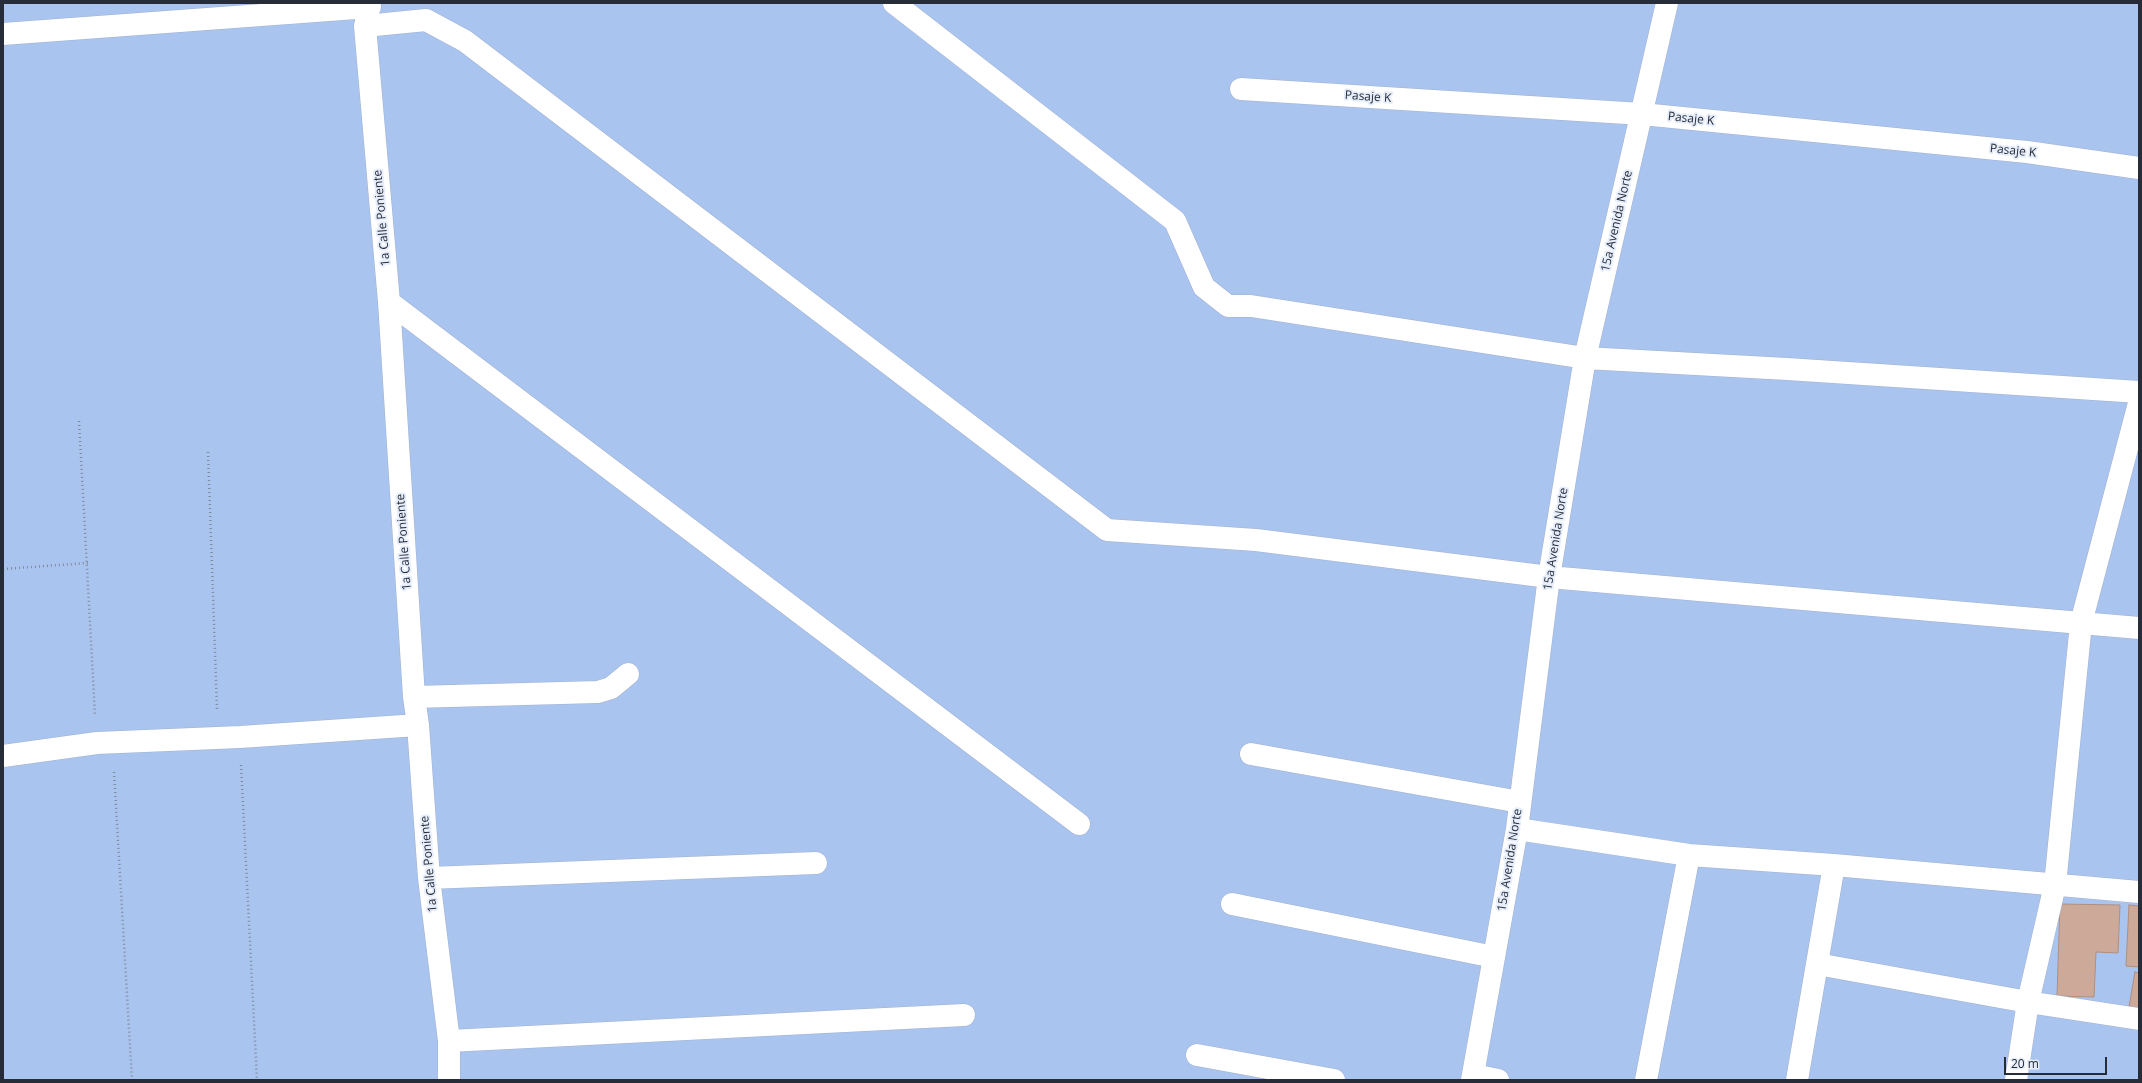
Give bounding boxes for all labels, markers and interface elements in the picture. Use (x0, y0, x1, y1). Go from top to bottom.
street label: Pasaje K (1344, 88, 1392, 106)
street label: Pasaje K (1667, 109, 1715, 129)
street label: Pasaje K (1989, 141, 2037, 161)
street label: 1a Calle Poniente (371, 169, 393, 267)
street label: 15a Avenida Norte (1598, 169, 1636, 273)
street label: 15a Avenida Norte (1541, 487, 1571, 591)
street label: 1a Calle Poniente (393, 493, 415, 591)
street label: 15a Avenida Norte (1495, 808, 1525, 912)
street label: 1a Calle Poniente (418, 815, 440, 913)
scale bar (2006, 1049, 2109, 1075)
text: 20 m (2011, 1055, 2039, 1072)

